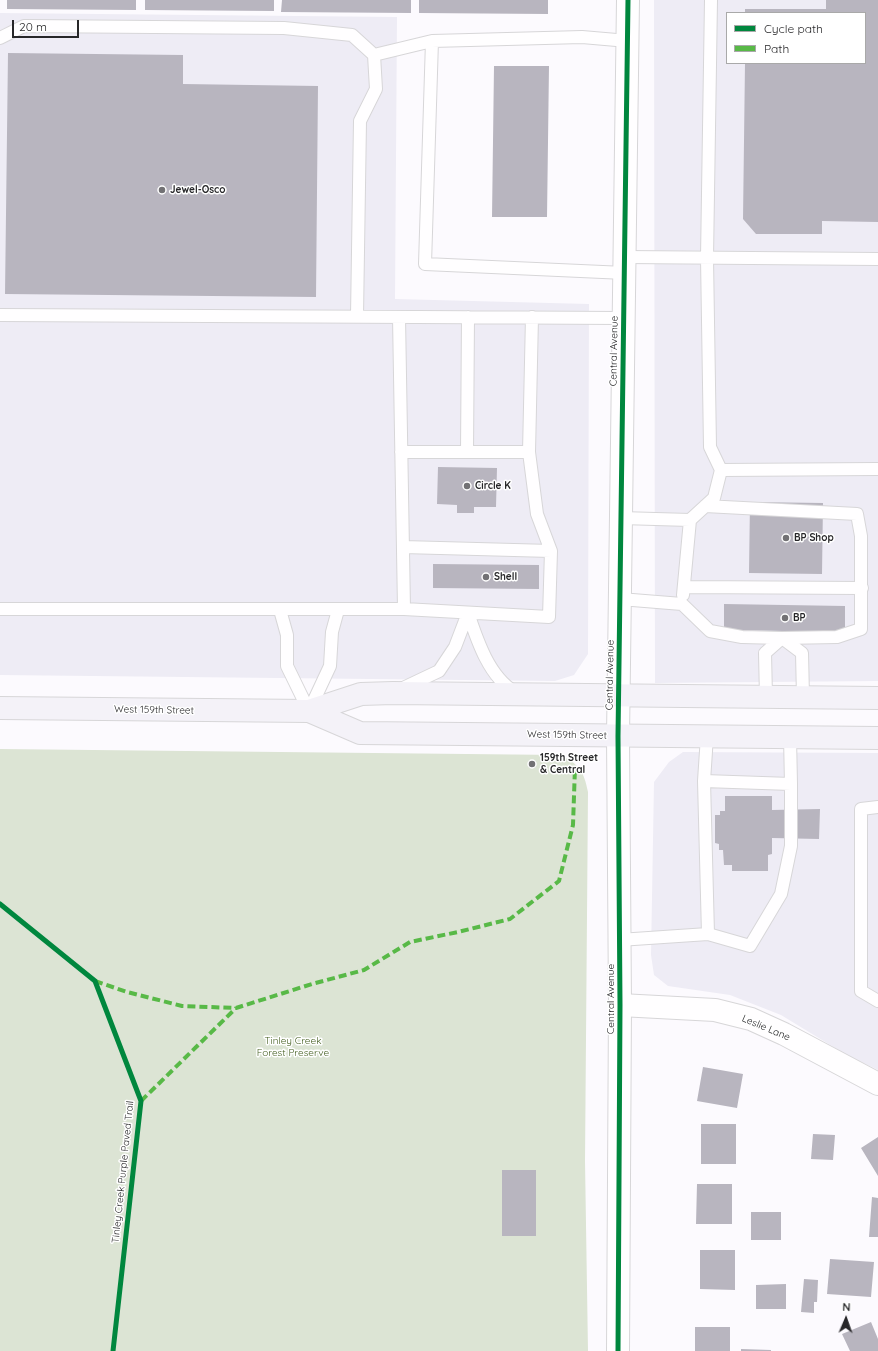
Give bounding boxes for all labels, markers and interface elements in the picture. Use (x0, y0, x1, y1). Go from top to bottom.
scale bar (14, 12, 81, 38)
legend (726, 12, 866, 64)
text: 20 m (19, 19, 47, 34)
text: Cycle path (764, 21, 823, 36)
text: Path (764, 41, 789, 56)
place label: Jewel-Osco (170, 184, 226, 196)
marker: Jewel-Osco (157, 185, 167, 195)
street label: Central Avenue (607, 316, 621, 386)
place label: Circle K (475, 480, 511, 492)
marker: Circle K (462, 481, 472, 491)
place label: BP Shop (794, 532, 834, 544)
marker: BP Shop (781, 533, 791, 543)
place label: Shell (494, 571, 517, 583)
marker: Shell (481, 572, 491, 582)
place label: BP (793, 612, 806, 624)
marker: BP (780, 613, 790, 623)
street label: Central Avenue (603, 640, 617, 710)
street label: West 159th Street (114, 703, 194, 717)
street label: West 159th Street (527, 728, 607, 742)
place label: 159th Street & Central (540, 752, 598, 776)
marker: 159th Street & Central (527, 759, 537, 769)
street label: Central Avenue (605, 964, 617, 1034)
street label: Leslie Lane (740, 1012, 792, 1044)
park label: Tinley Creek Forest Preserve (257, 1035, 329, 1058)
street label: Tinley Creek Purple Paved Trail (110, 1100, 136, 1244)
north arrow (826, 1299, 866, 1339)
text: N (842, 1300, 851, 1314)

